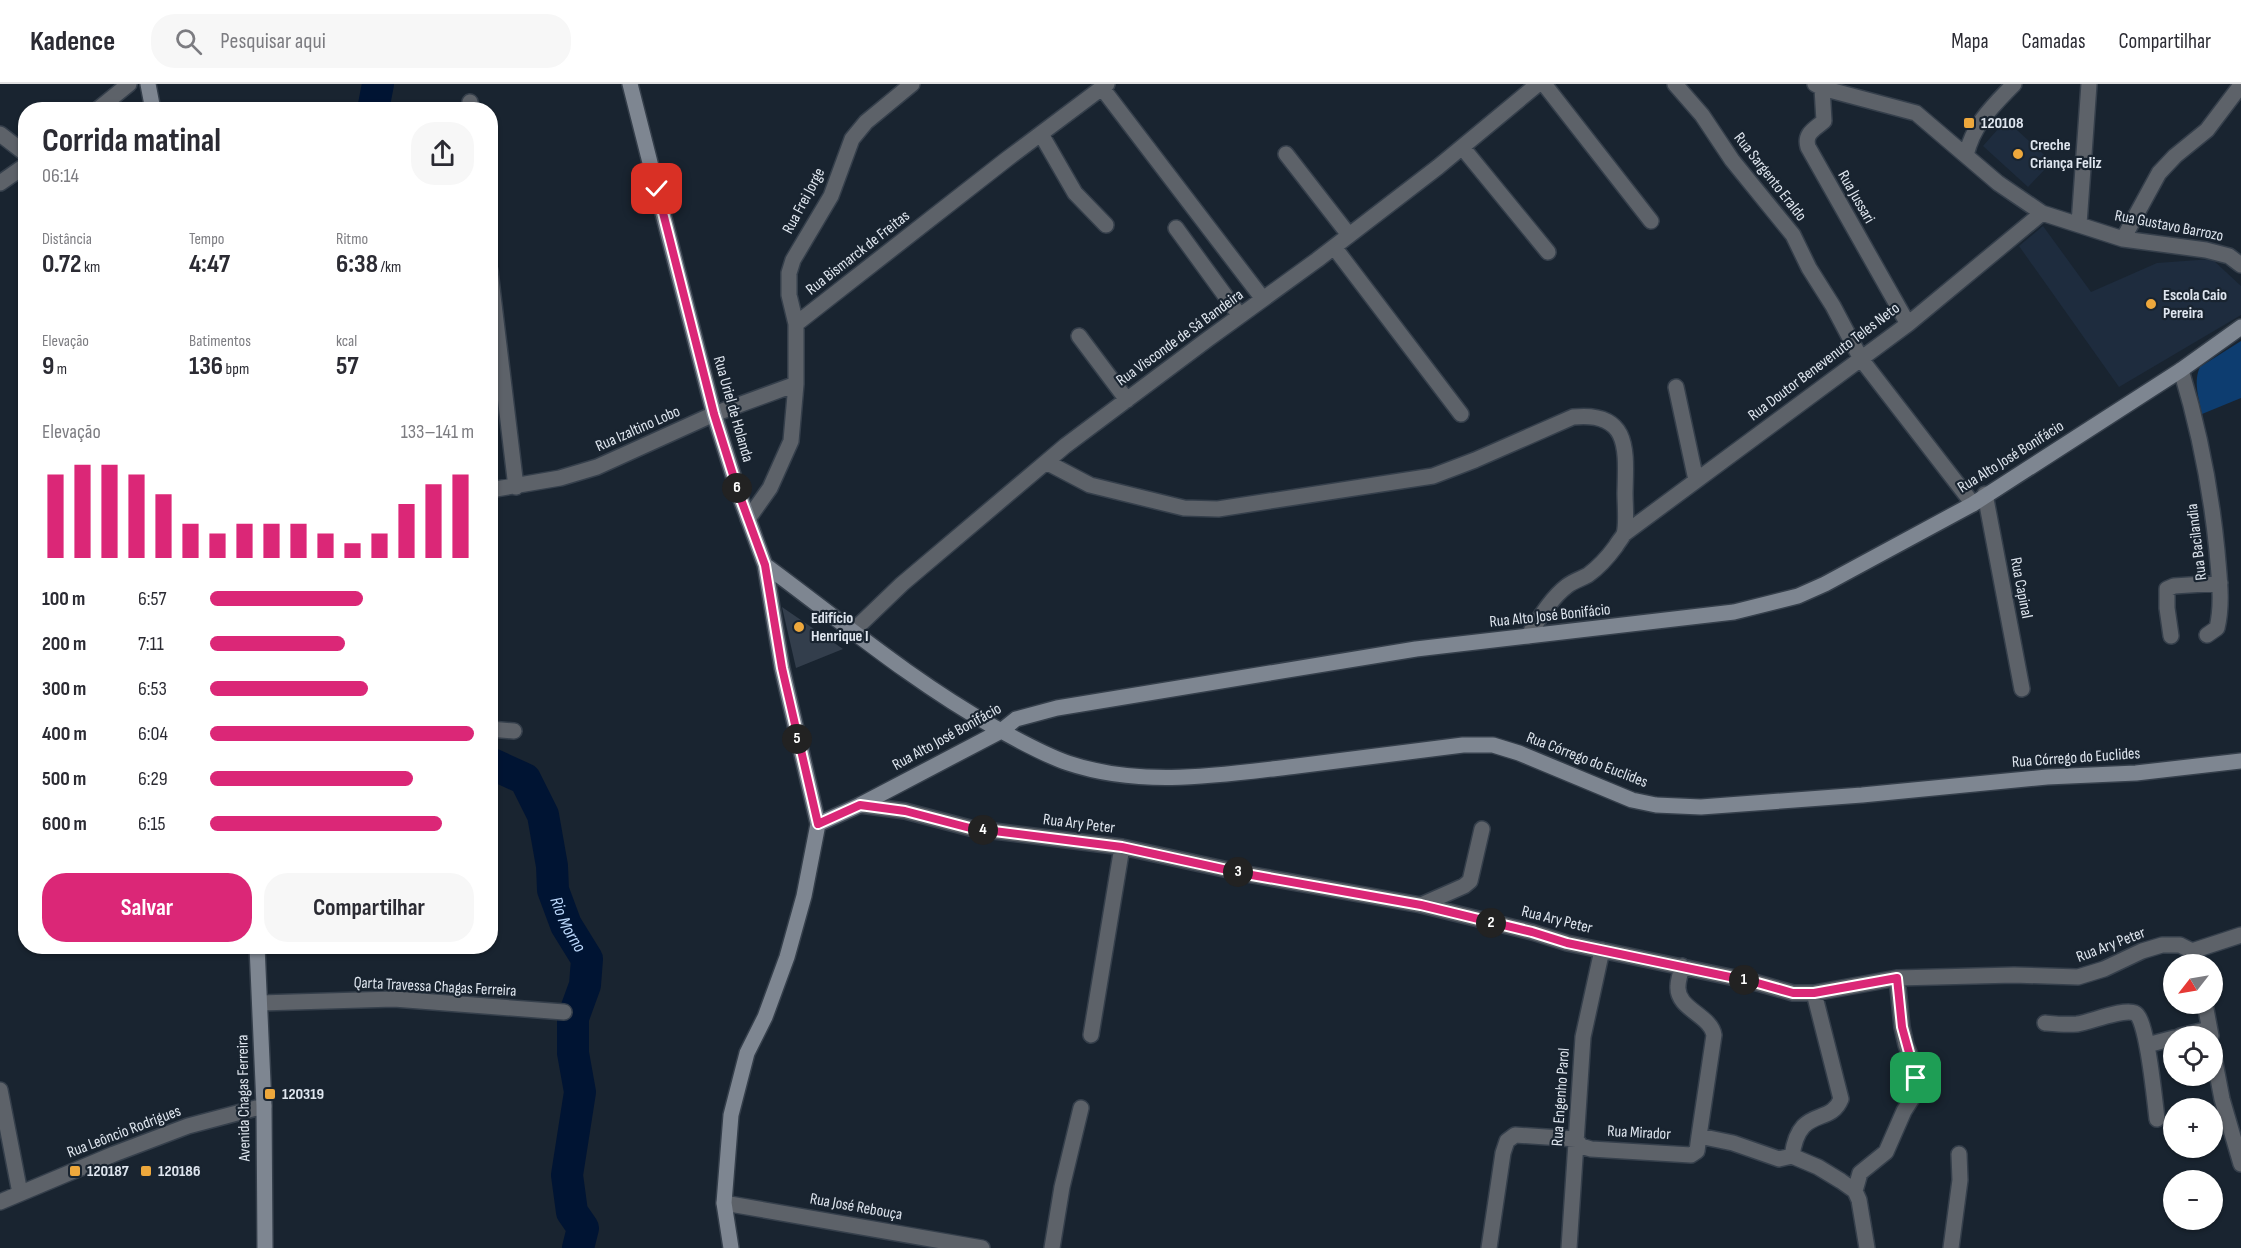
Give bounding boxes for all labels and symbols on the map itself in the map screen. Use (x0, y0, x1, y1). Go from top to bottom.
place label: 120108 (1981, 114, 2024, 133)
marker: 120108 (1962, 116, 1976, 130)
street label: Rua Sargento Eraldo (1730, 129, 1810, 225)
place label: Creche Criança Feliz (2030, 136, 2102, 173)
marker: Creche Criança Feliz (2011, 147, 2025, 161)
pin (631, 163, 682, 214)
street label: Rua Frei Jorge (779, 165, 829, 237)
street label: Rua Jussari (1833, 167, 1879, 227)
street label: Rua Bismarck de Freitas (802, 206, 914, 299)
street label: Rua Gustavo Barrozo (2113, 206, 2225, 246)
street label: Rua Visconde de Sá Bandeira (1113, 286, 1247, 390)
place label: Escola Caio Pereira (2163, 286, 2227, 323)
marker: Escola Caio Pereira (2144, 297, 2158, 311)
street label: Rua Doutor Benevenuto Teles Neto (1745, 299, 1903, 425)
street label: Rua Uriel de Holanda (709, 354, 757, 464)
street label: Rua Izaltino Lobo (593, 402, 683, 456)
street label: Rua Alto José Bonifácio (1954, 417, 2068, 497)
pin: 6 (722, 473, 752, 503)
street label: Rua Bacilandia (2183, 502, 2211, 582)
street label: Rua Capinal (2006, 556, 2036, 620)
street label: Rua Alto José Bonifácio (1489, 600, 1611, 632)
place label: Edifício Henrique I (811, 609, 869, 646)
marker: Edifício Henrique I (792, 620, 806, 634)
street label: Rua Alto José Bonifácio (889, 699, 1005, 775)
pin: 5 (782, 724, 812, 754)
street label: Rua Córrego do Euclides (1524, 728, 1651, 792)
street label: Rua Córrego do Euclides (2011, 744, 2141, 772)
street label: Rua Ary Peter (1042, 810, 1116, 838)
pin: 4 (968, 815, 998, 845)
pin: 3 (1223, 857, 1253, 887)
water label: Rio Morno (546, 894, 591, 956)
street label: Rua Ary Peter (1520, 902, 1595, 938)
pin: 2 (1476, 908, 1506, 938)
street label: Rua Ary Peter (2074, 923, 2149, 967)
north arrow (2163, 954, 2223, 1014)
pin: 1 (1729, 965, 1759, 995)
street label: Qarta Travessa Chagas Ferreira (353, 973, 517, 1001)
street label: Avenida Chagas Ferreira (233, 1034, 255, 1163)
street label: Rua Engenho Parol (1548, 1047, 1574, 1147)
pin (1890, 1052, 1941, 1103)
place label: 120319 (282, 1085, 324, 1104)
marker: 120319 (263, 1087, 277, 1101)
street label: Rua Leôncio Rodrigues (64, 1101, 184, 1162)
street label: Rua Mirador (1607, 1122, 1672, 1144)
place label: 120187 (87, 1162, 129, 1181)
place label: 120186 (158, 1162, 200, 1181)
marker: 120187 (68, 1164, 82, 1178)
marker: 120186 (139, 1164, 153, 1178)
street label: Rua José Rebouça (808, 1190, 904, 1224)

